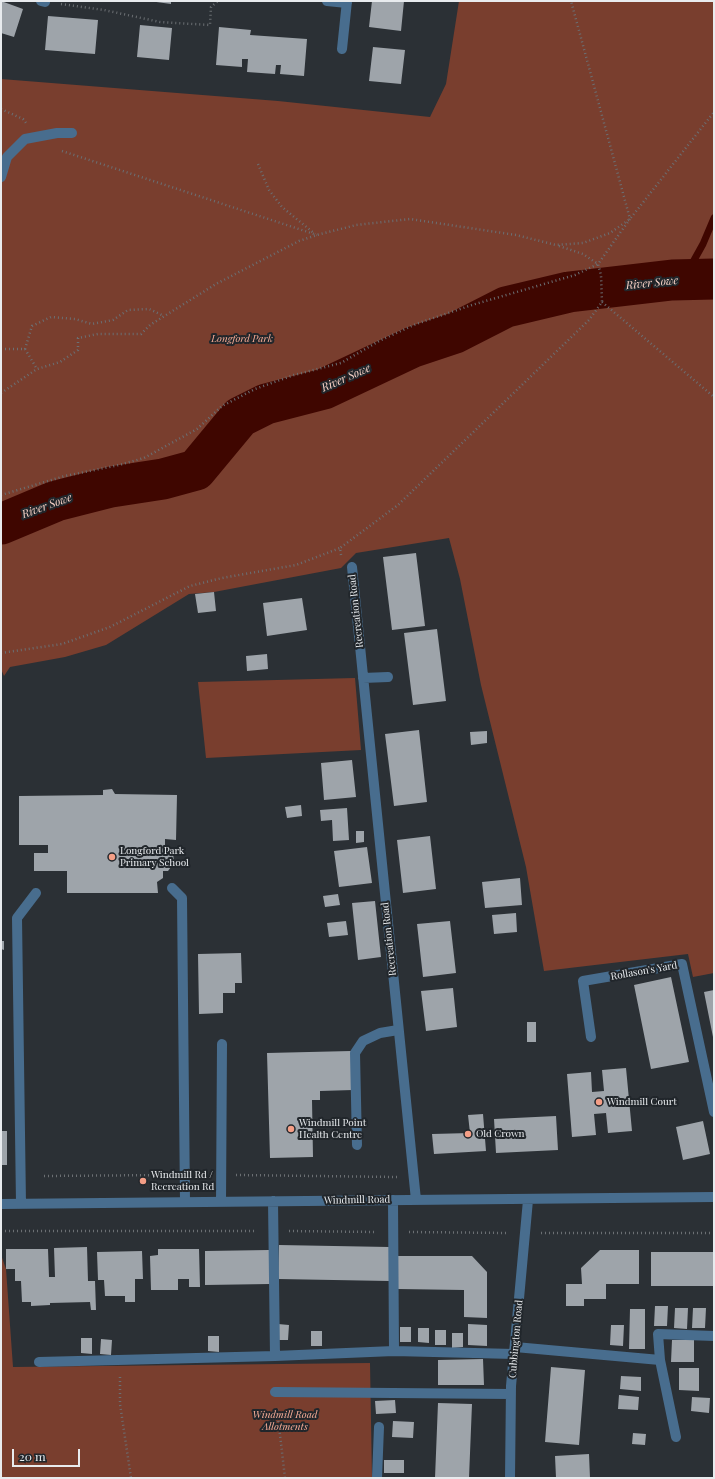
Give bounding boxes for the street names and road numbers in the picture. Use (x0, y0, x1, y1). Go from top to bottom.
street label: Recreation Road (346, 574, 366, 648)
street label: Recreation Road (379, 902, 399, 976)
street label: Rollason's Yard (610, 959, 678, 983)
street label: Windmill Road (324, 1193, 390, 1207)
street label: Cubbington Road (507, 1299, 525, 1379)

